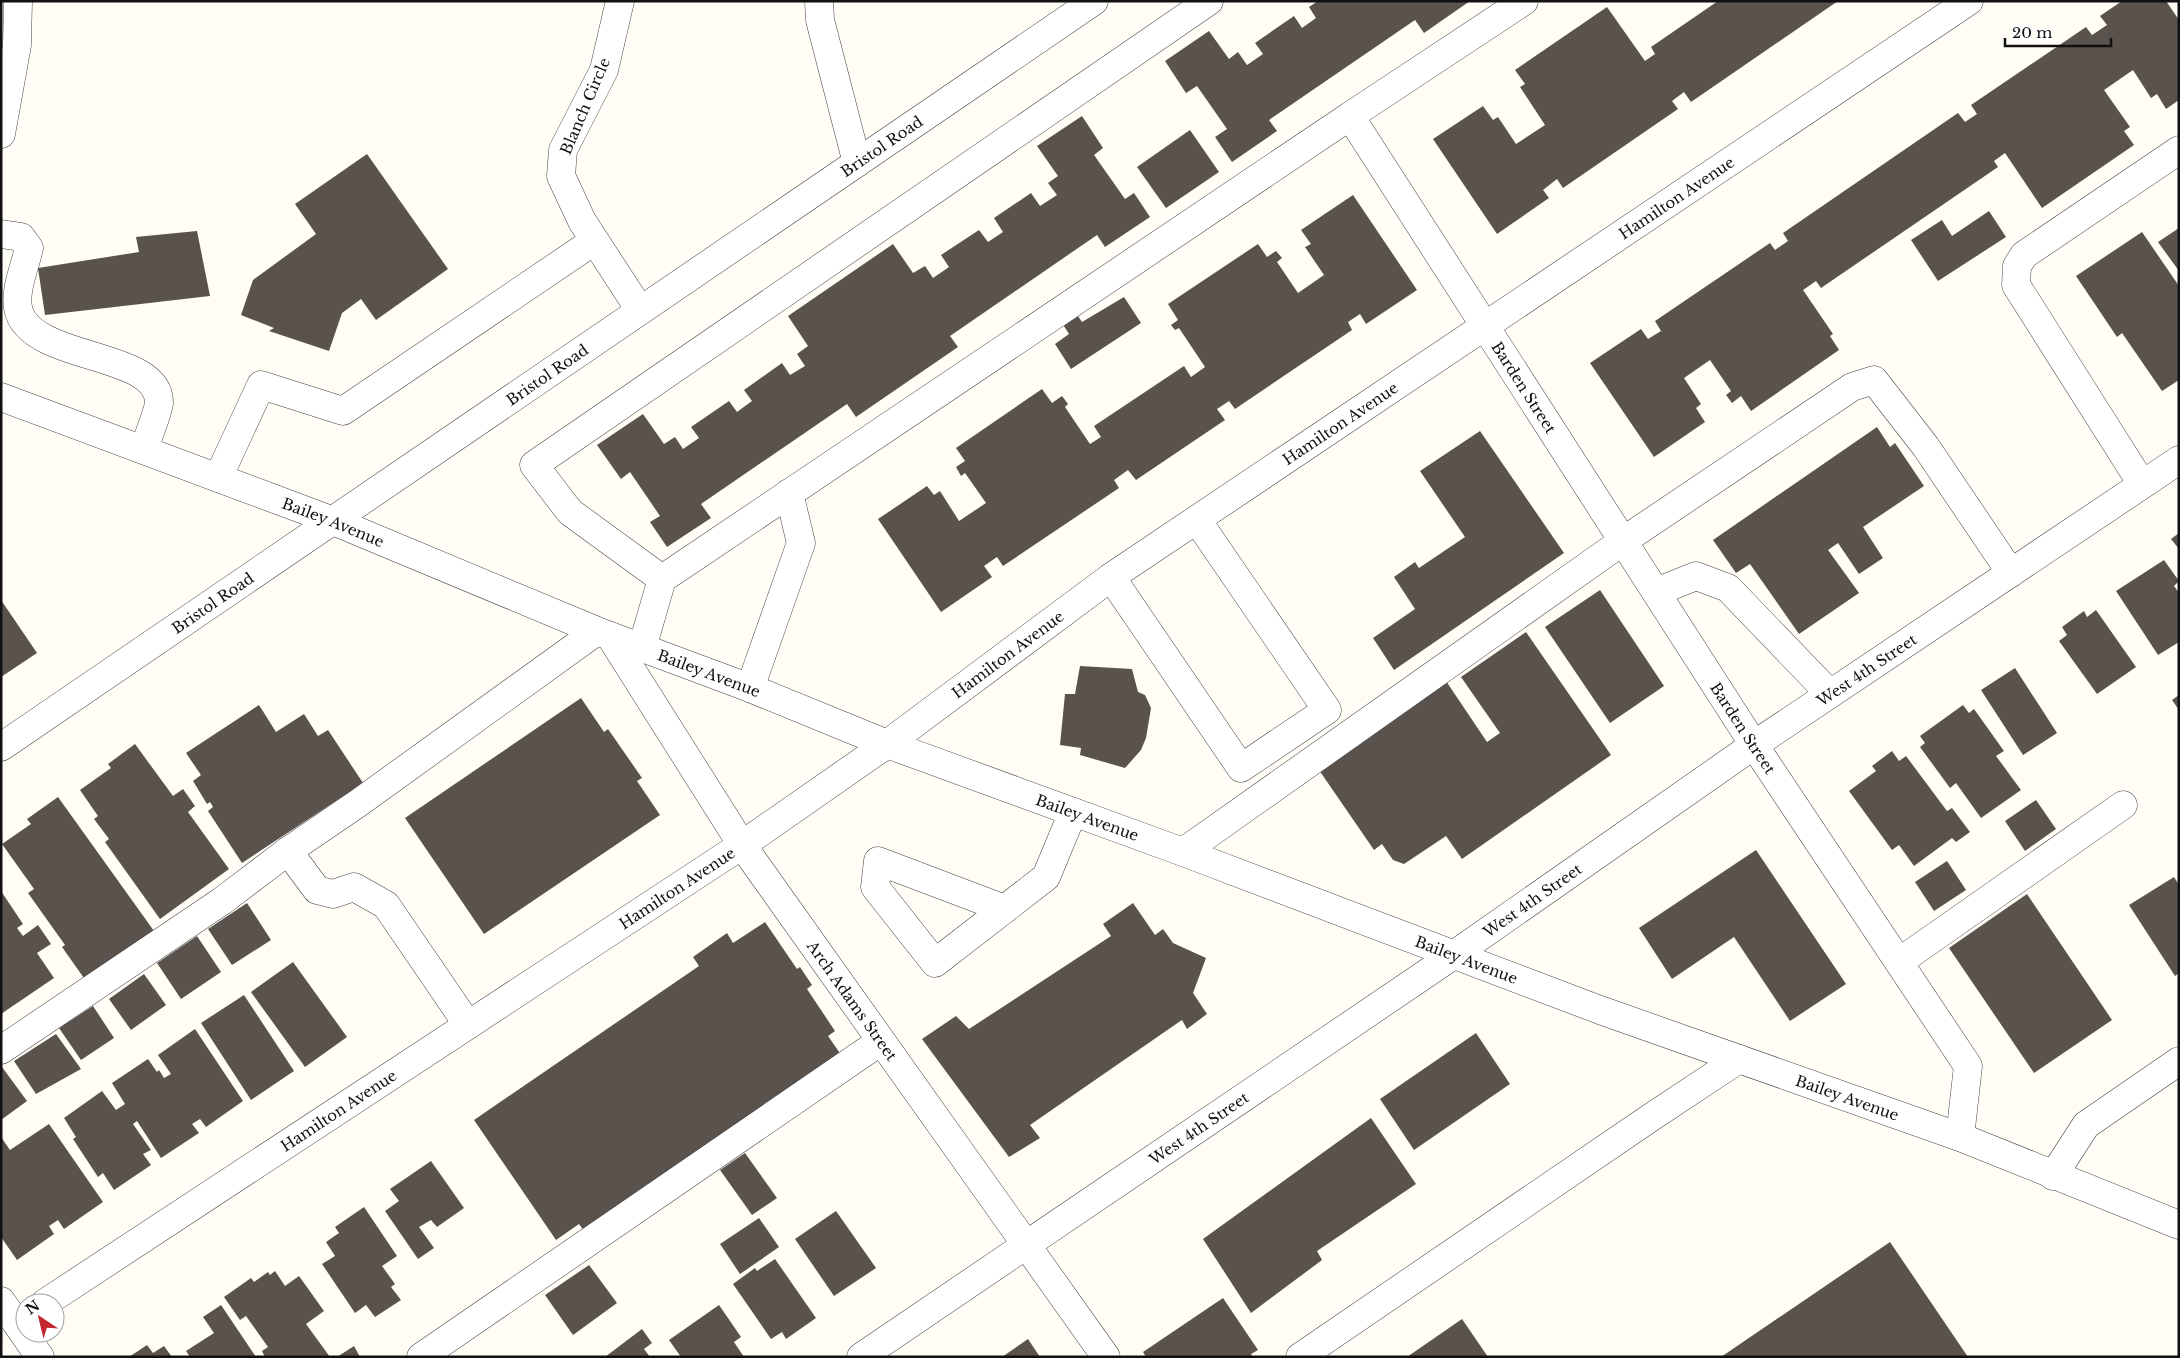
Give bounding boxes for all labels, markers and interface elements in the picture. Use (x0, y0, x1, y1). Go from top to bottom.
scale bar (2005, 15, 2111, 47)
text: 20 m (2012, 23, 2052, 42)
street label: Blanch Circle (556, 55, 614, 157)
street label: Bristol Road (837, 111, 926, 181)
street label: Hamilton Avenue (1615, 152, 1738, 243)
street label: Barden Street (1488, 338, 1561, 437)
street label: Bristol Road (502, 340, 592, 409)
street label: Hamilton Avenue (1279, 378, 1401, 469)
street label: Bailey Avenue (280, 493, 387, 551)
street label: Bristol Road (168, 568, 257, 637)
street label: Hamilton Avenue (948, 606, 1067, 702)
street label: West 4th Street (1812, 629, 1920, 710)
street label: Bailey Avenue (655, 645, 763, 701)
street label: Barden Street (1707, 679, 1780, 778)
street label: Bailey Avenue (1033, 790, 1142, 845)
street label: Hamilton Avenue (615, 843, 738, 933)
street label: West 4th Street (1478, 859, 1586, 942)
street label: Bailey Avenue (1413, 931, 1521, 988)
street label: Arch Adams Street (803, 936, 902, 1065)
street label: Hamilton Avenue (277, 1065, 400, 1155)
street label: Bailey Avenue (1793, 1070, 1902, 1124)
street label: West 4th Street (1144, 1087, 1252, 1169)
north arrow (15, 1293, 65, 1343)
text: N (22, 1296, 43, 1319)

